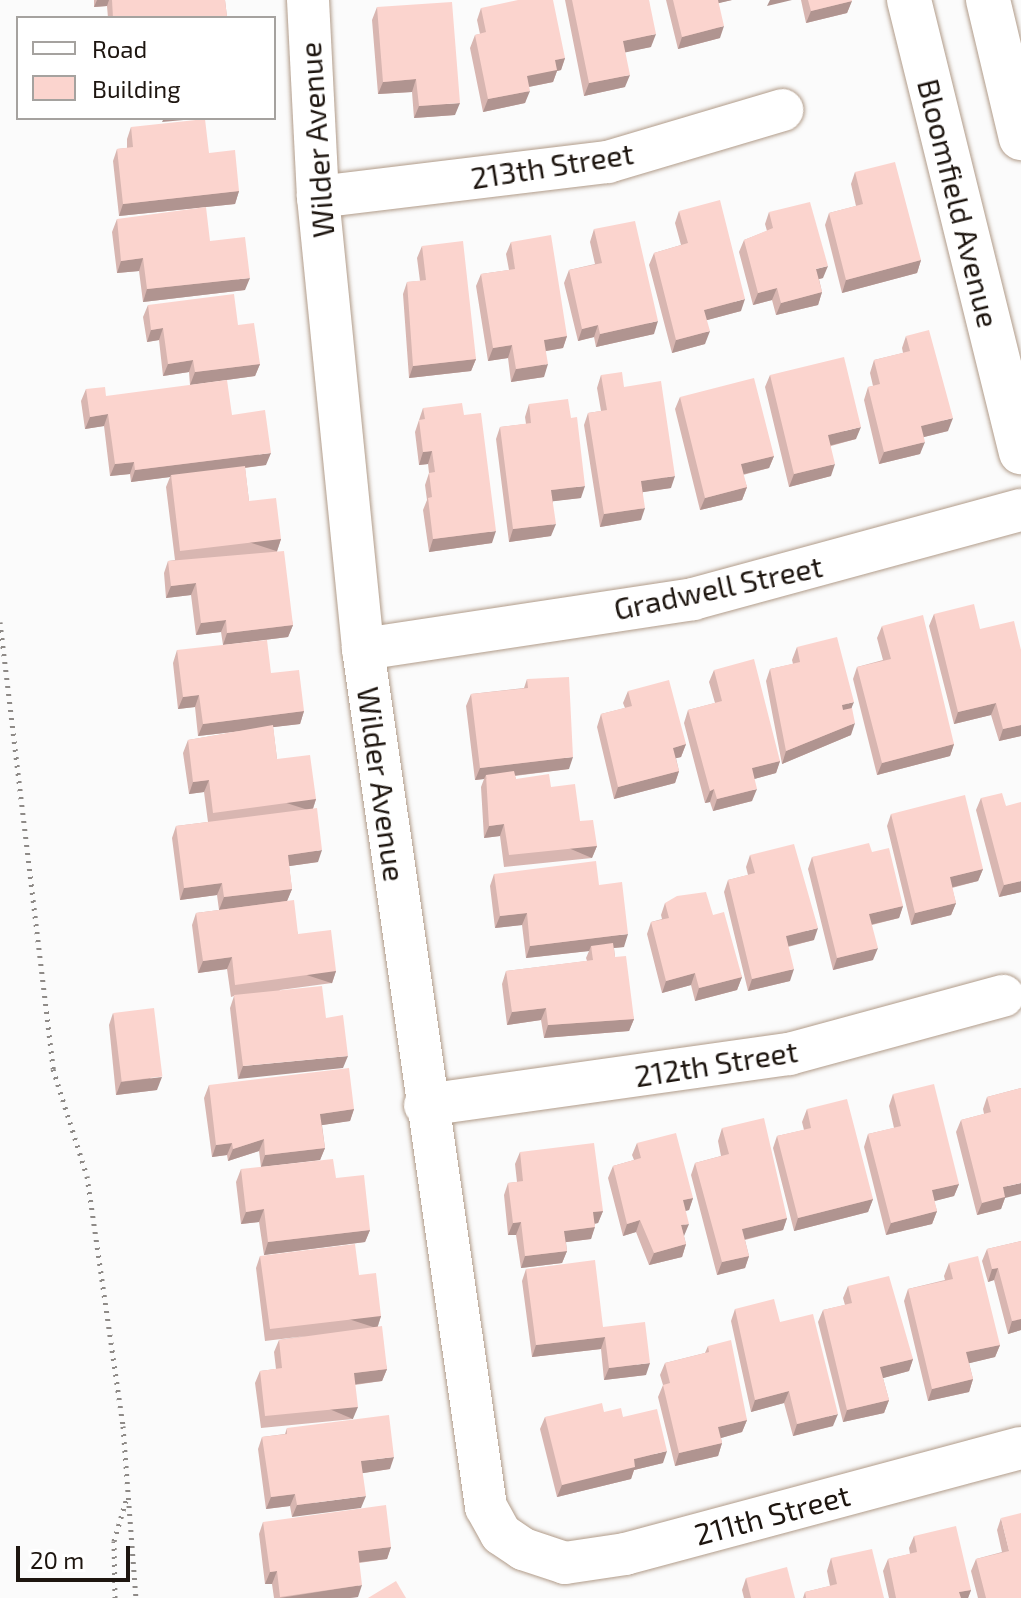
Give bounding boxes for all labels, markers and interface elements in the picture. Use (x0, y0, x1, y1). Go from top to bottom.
legend (16, 16, 276, 120)
text: Road (92, 34, 147, 63)
street label: Wilder Avenue (291, 40, 341, 240)
text: Building (92, 74, 181, 103)
street label: Bloomfield Avenue (911, 75, 1007, 331)
street label: 213th Street (468, 134, 636, 196)
street label: Gradwell Street (610, 547, 826, 627)
street label: Wilder Avenue (350, 684, 414, 884)
street label: 212th Street (632, 1032, 800, 1094)
street label: 211th Street (690, 1476, 854, 1552)
scale bar (20, 1530, 134, 1580)
text: 20 m (30, 1545, 84, 1574)

